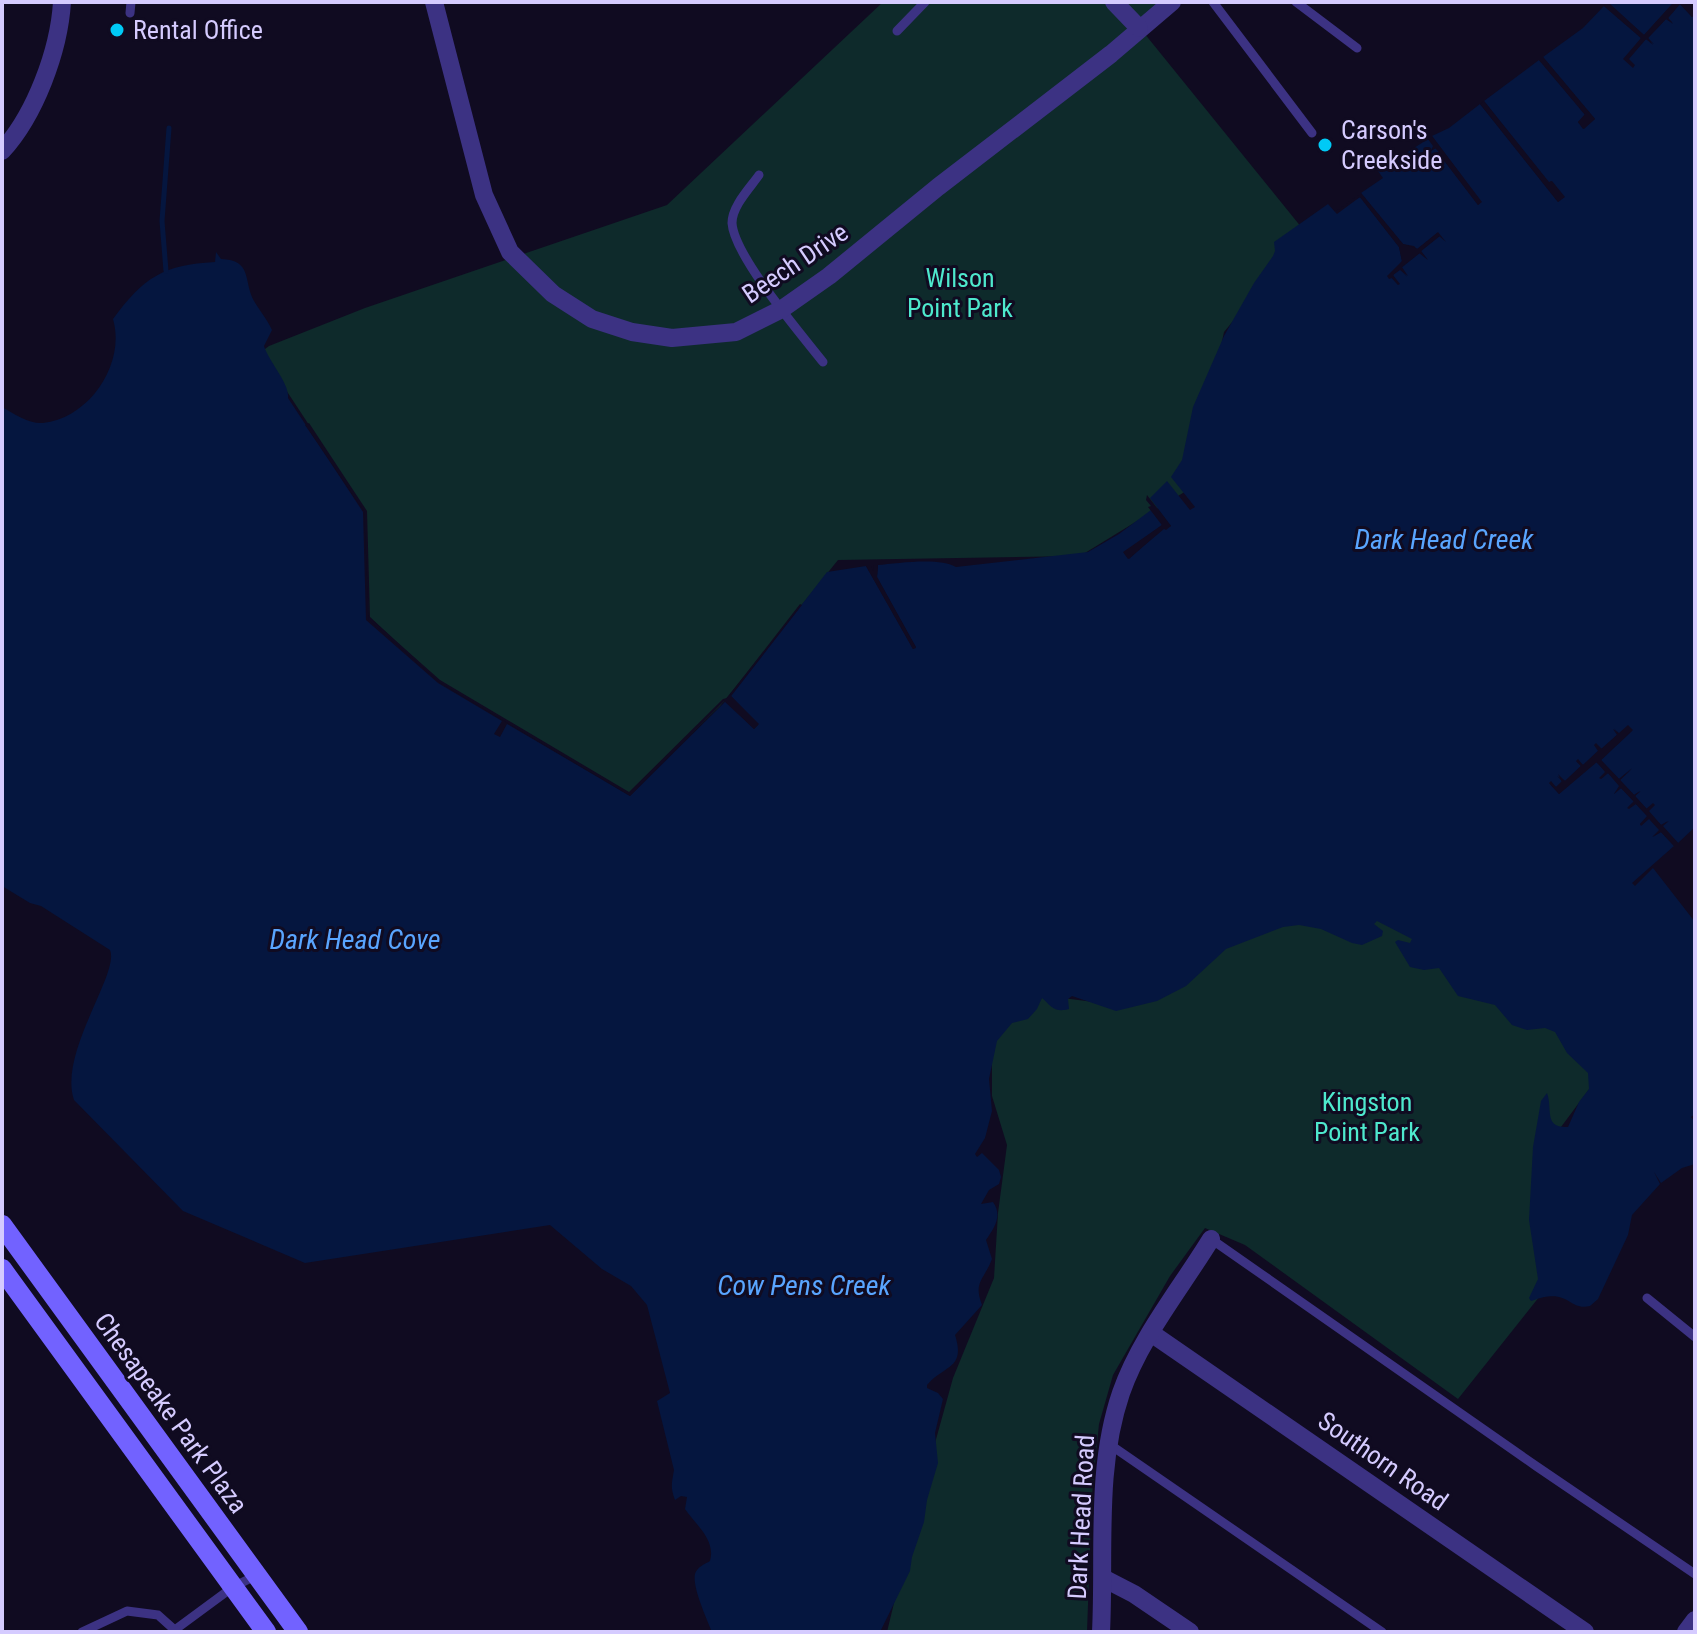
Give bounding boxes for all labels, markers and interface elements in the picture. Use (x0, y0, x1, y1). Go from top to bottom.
place label: Rental Office (133, 15, 263, 45)
marker: Rental Office (108, 21, 126, 39)
place label: Carson's Creekside (1341, 115, 1442, 175)
marker: Carson's Creekside (1316, 136, 1334, 154)
street label: Beech Drive (736, 217, 854, 309)
park label: Wilson Point Park (907, 263, 1013, 323)
water label: Dark Head Creek (1355, 523, 1534, 556)
water label: Dark Head Cove (270, 923, 440, 956)
park label: Kingston Point Park (1314, 1087, 1420, 1147)
water label: Cow Pens Creek (717, 1269, 892, 1302)
street label: Chesapeake Park Plaza (88, 1307, 254, 1519)
street label: Southorn Road (1313, 1405, 1453, 1517)
street label: Dark Head Road (1062, 1434, 1100, 1600)

